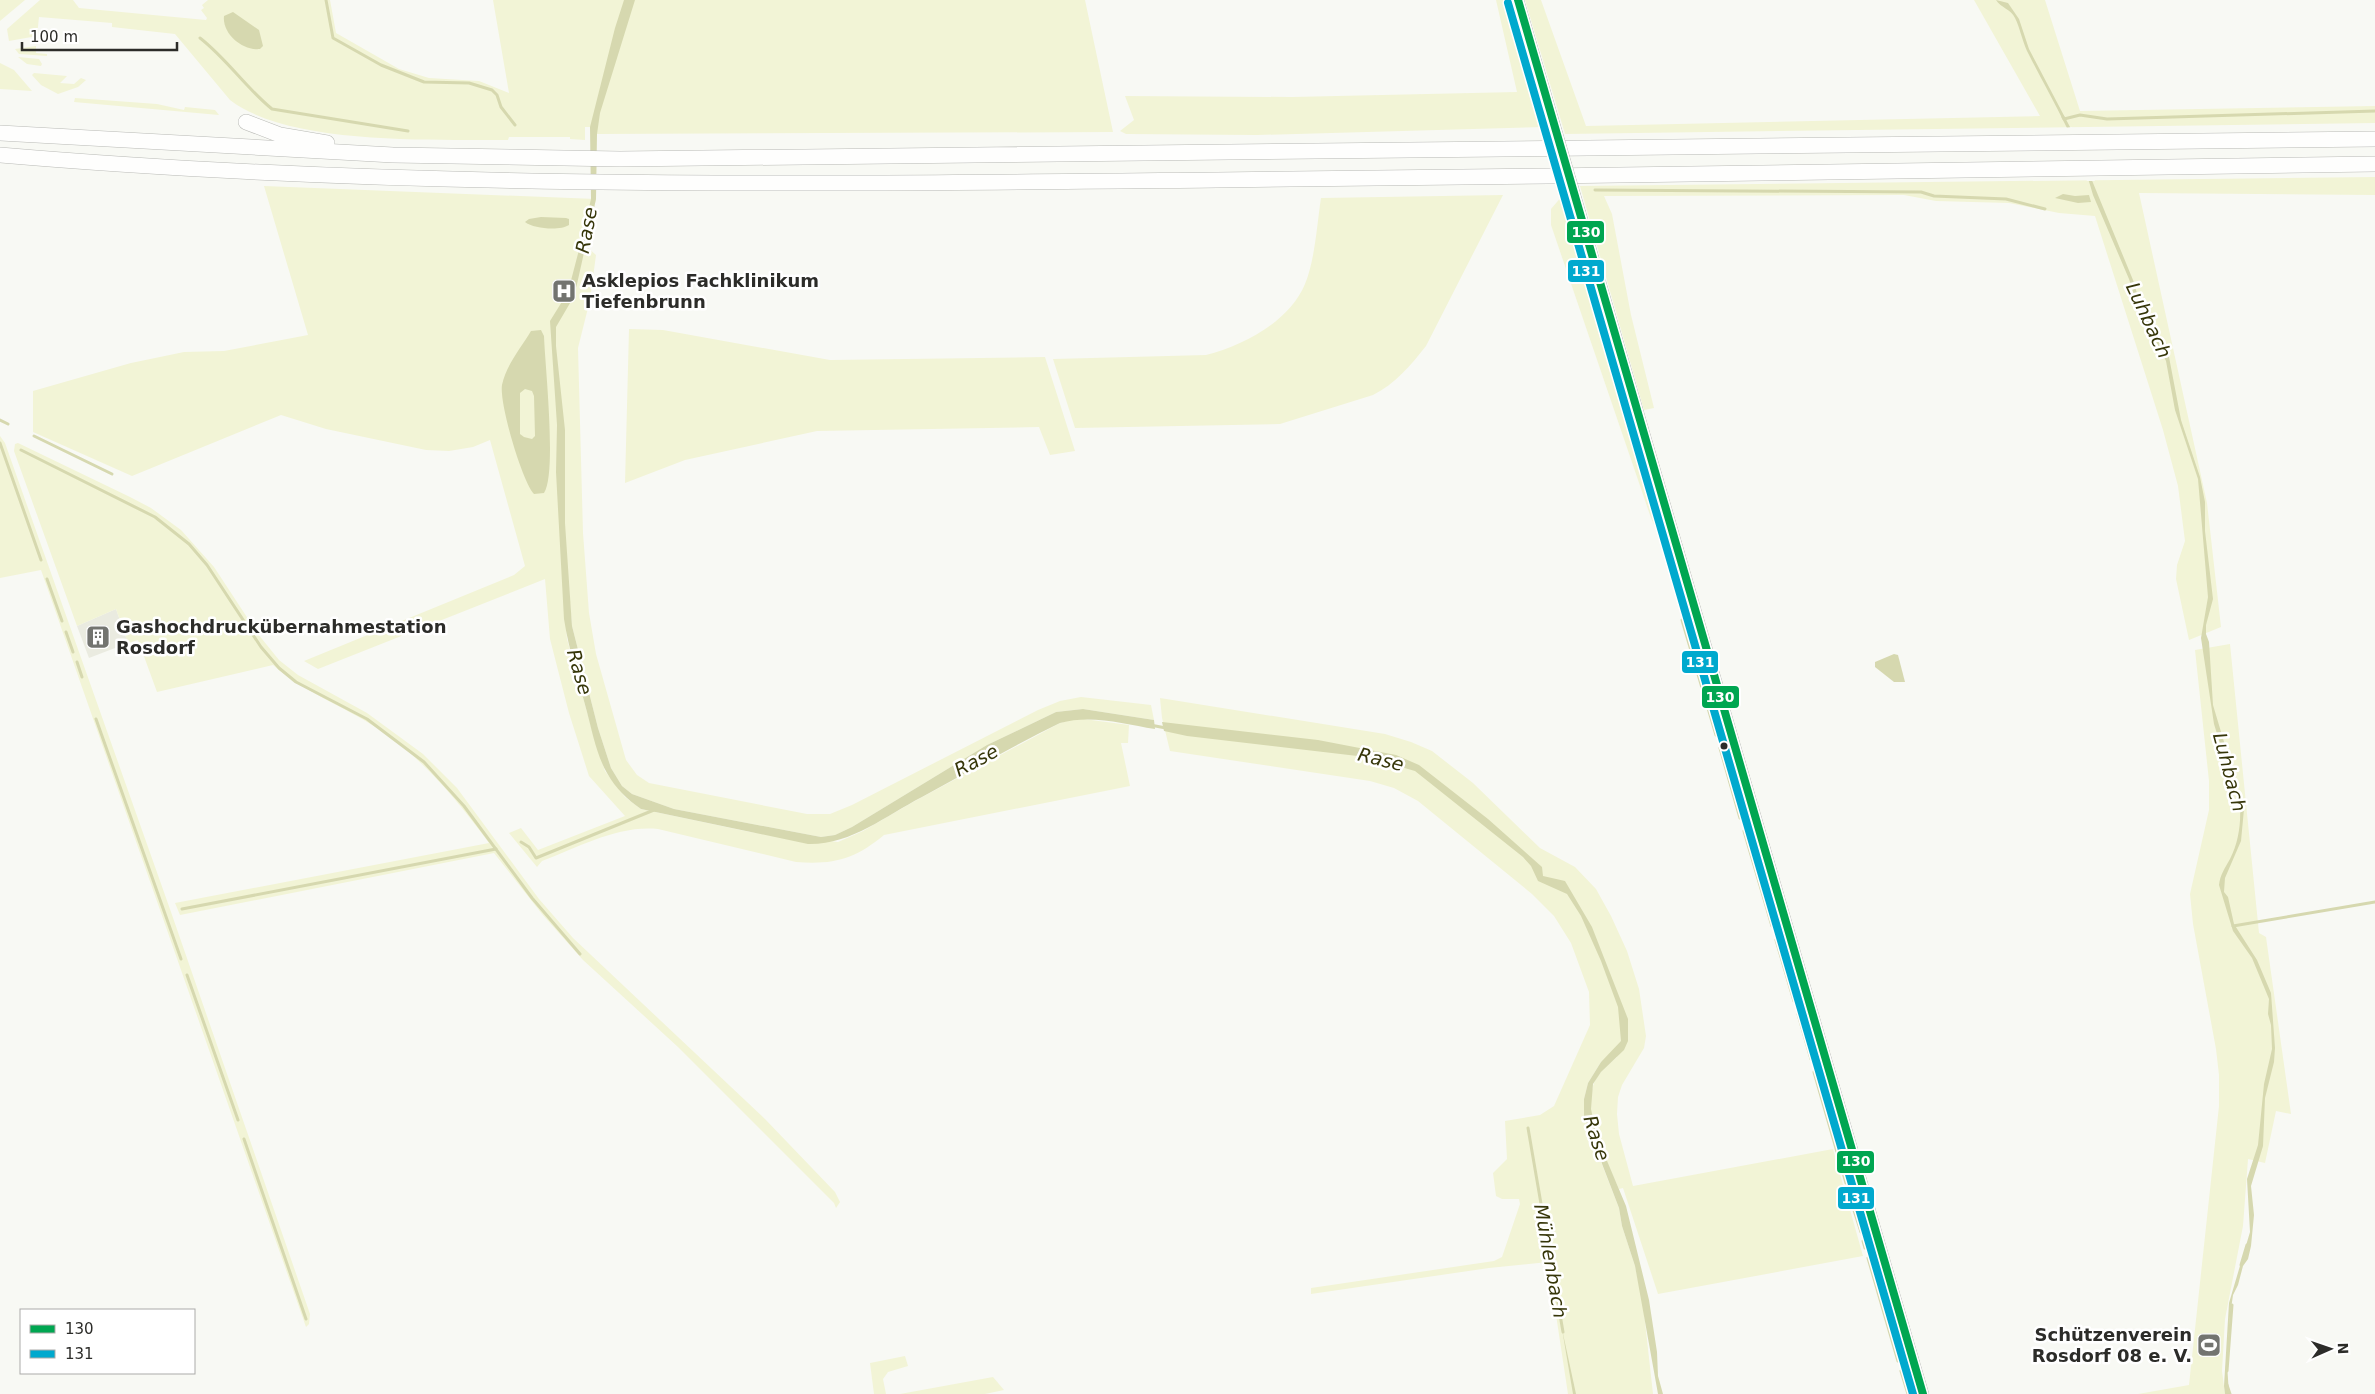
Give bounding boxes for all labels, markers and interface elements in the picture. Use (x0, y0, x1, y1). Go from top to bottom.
scale bar (22, 20, 178, 52)
text: 100 m (30, 28, 78, 46)
water label: Rase (571, 205, 601, 255)
line badge: 130 (1566, 220, 1605, 244)
text: 130 (1571, 224, 1601, 240)
line badge: 131 (1567, 259, 1605, 283)
text: 131 (1571, 263, 1601, 279)
place label: Asklepios Fachklinikum Tiefenbrunn (582, 270, 819, 312)
hospital icon: Asklepios Fachklinikum Tiefenbrunn (551, 278, 577, 304)
water label: Luhbach (2122, 279, 2176, 361)
place label: Gashochdruckübernahmestation Rosdorf (116, 616, 446, 658)
building icon: Gashochdruckübernahmestation Rosdorf (85, 624, 111, 650)
water label: Rase (563, 647, 597, 697)
line badge: 131 (1681, 650, 1719, 674)
text: 131 (1685, 654, 1715, 670)
line badge: 130 (1701, 685, 1740, 709)
text: 130 (1705, 689, 1735, 705)
water label: Luhbach (2209, 730, 2251, 814)
water label: Rase (950, 739, 1002, 781)
unlabelled marker (1719, 741, 1729, 751)
water label: Rase (1356, 743, 1406, 775)
water label: Rase (1579, 1113, 1615, 1163)
line badge: 130 (1836, 1150, 1875, 1174)
text: 130 (1841, 1153, 1871, 1169)
line badge: 131 (1837, 1186, 1875, 1210)
text: 131 (1841, 1190, 1871, 1206)
water label: Mühlenbach (1530, 1202, 1572, 1320)
legend (20, 1309, 195, 1374)
text: 130 (65, 1320, 94, 1338)
place label: Schützenverein Rosdorf 08 e. V. (2032, 1324, 2192, 1366)
north arrow (2305, 1324, 2355, 1374)
sports icon: Schützenverein Rosdorf 08 e. V. (2196, 1332, 2222, 1358)
text: N (2335, 1342, 2351, 1355)
text: 131 (65, 1345, 94, 1363)

